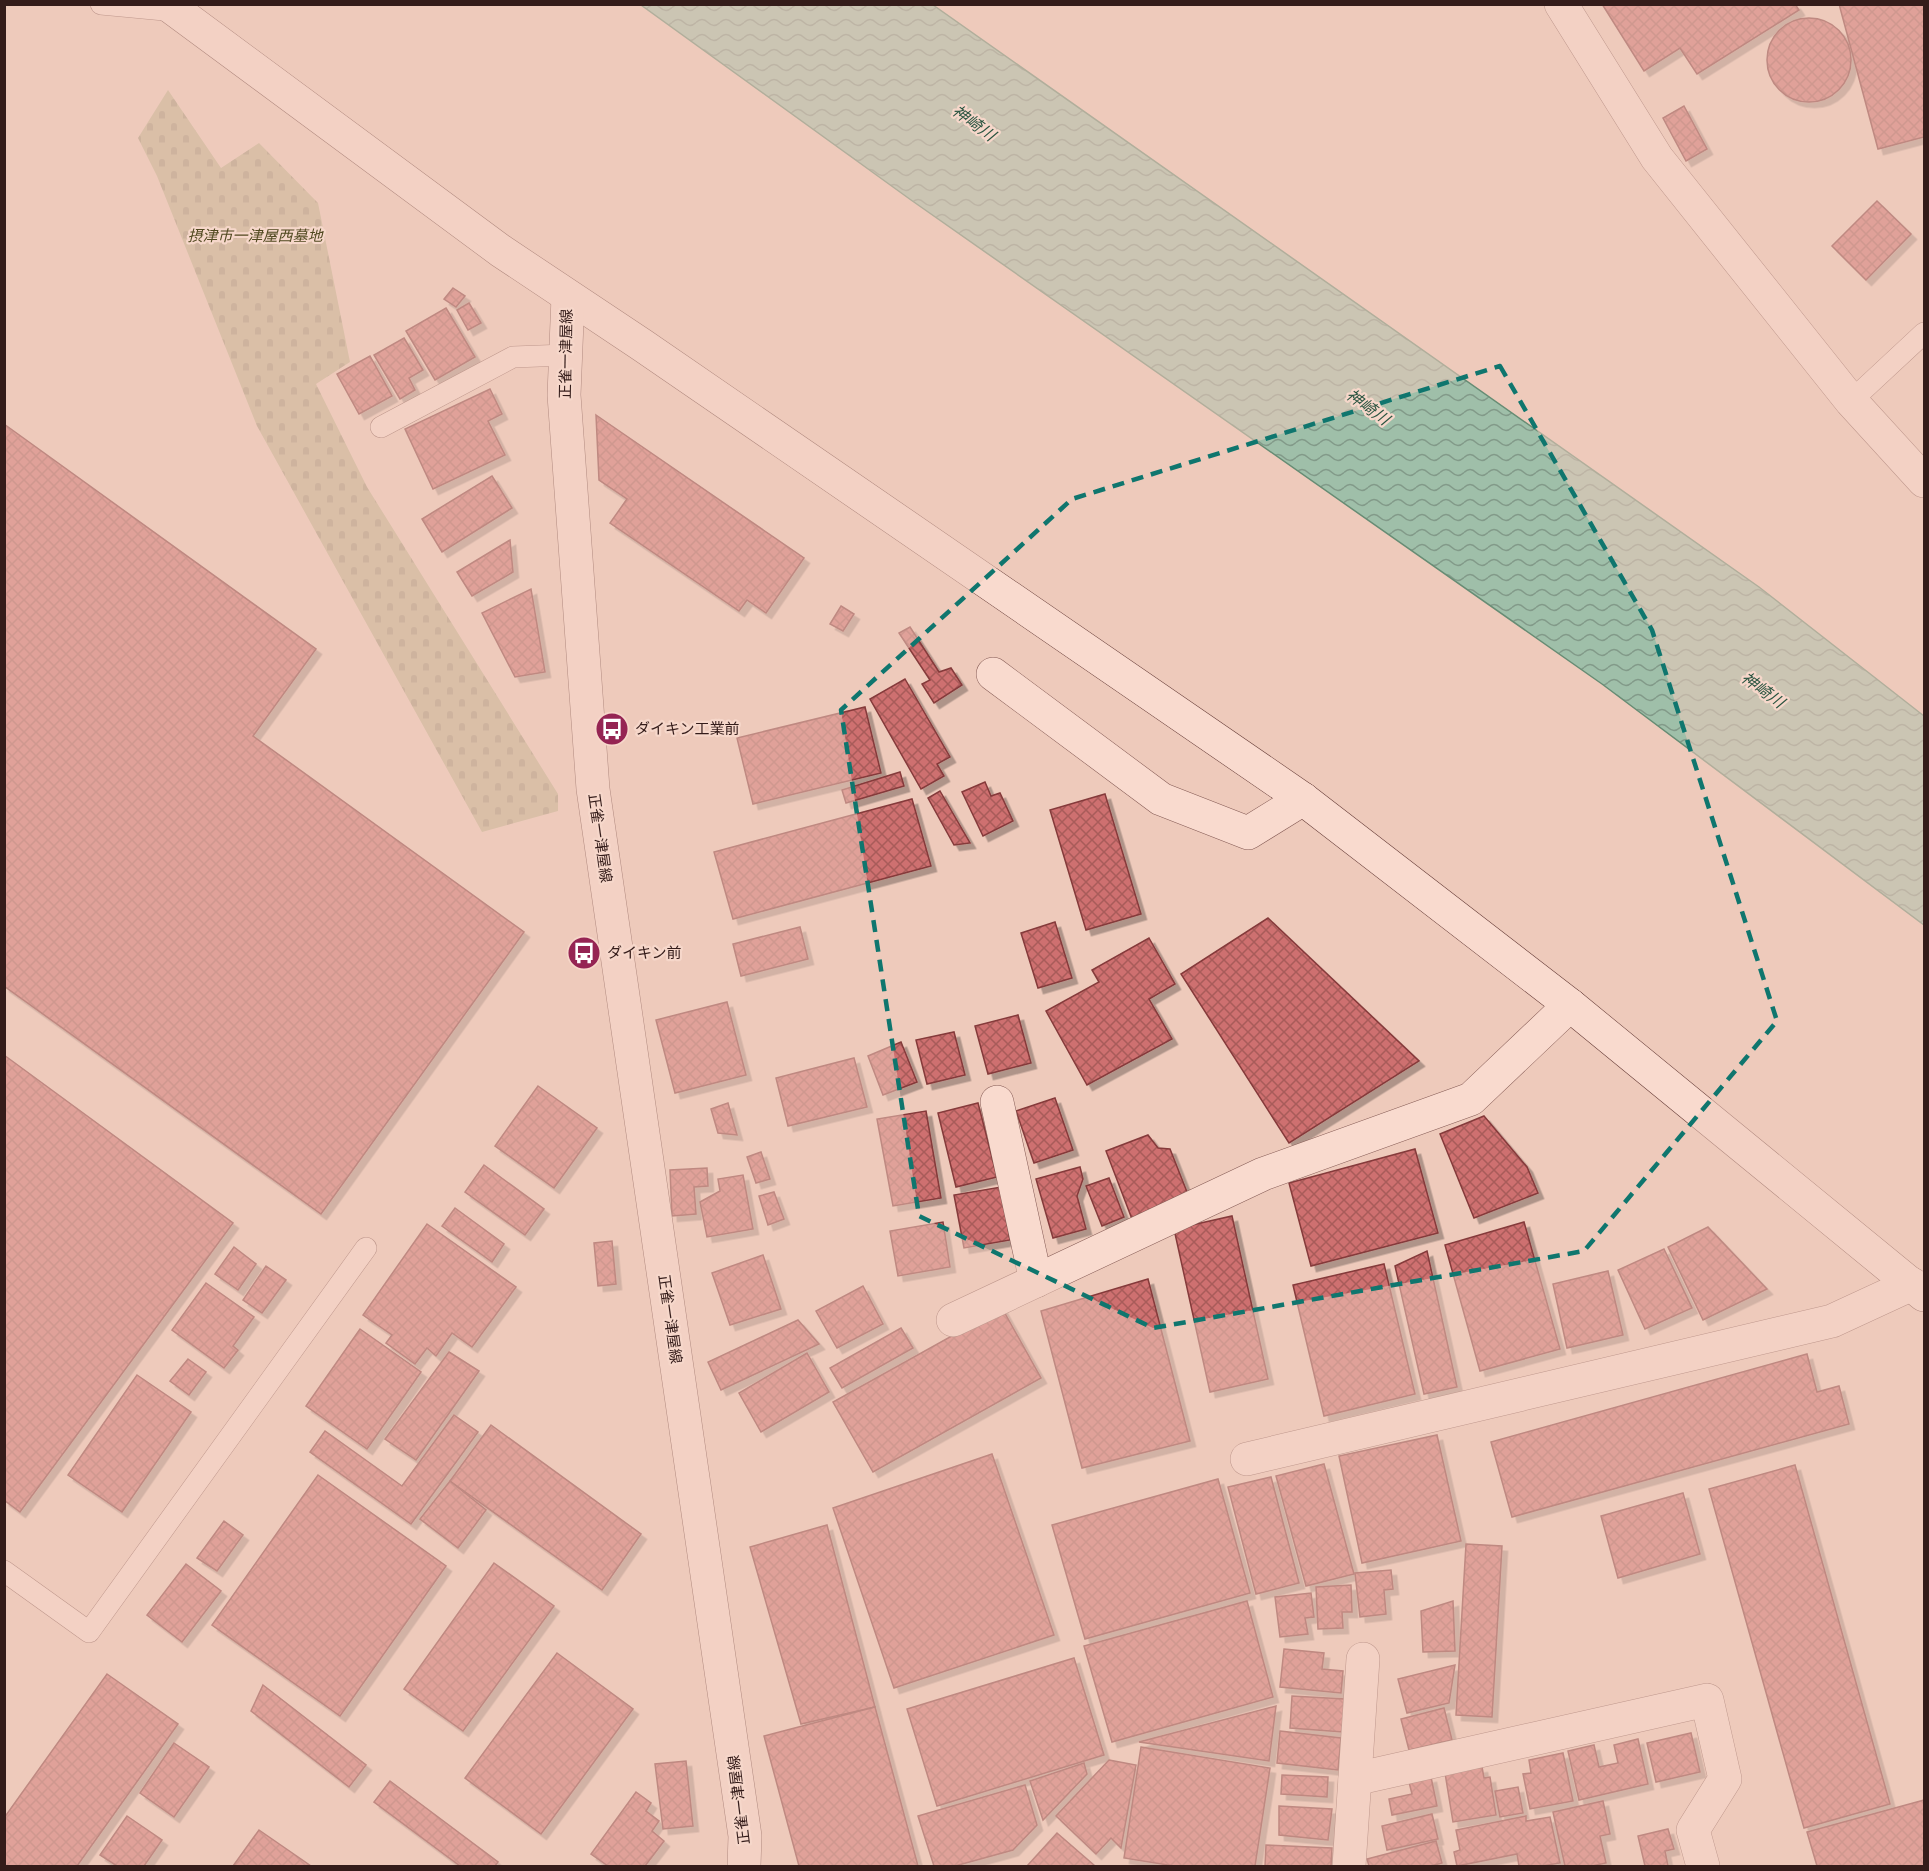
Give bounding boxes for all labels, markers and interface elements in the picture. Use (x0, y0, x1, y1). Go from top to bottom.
water label: 神崎川 (949, 101, 1001, 146)
park label: 摂津市一津屋西墓地 (187, 227, 324, 245)
street label: 正雀一津屋線 (556, 309, 576, 399)
water label: 神崎川 (1343, 385, 1395, 430)
water label: 神崎川 (1738, 668, 1790, 713)
bus stop icon: ダイキン工業前 (594, 711, 630, 747)
place label: ダイキン工業前 (635, 720, 740, 738)
street label: 正雀一津屋線 (585, 792, 615, 884)
bus stop icon: ダイキン前 (566, 935, 602, 971)
place label: ダイキン前 (607, 944, 682, 962)
street label: 正雀一津屋線 (655, 1273, 685, 1365)
street label: 正雀一津屋線 (725, 1754, 753, 1846)

